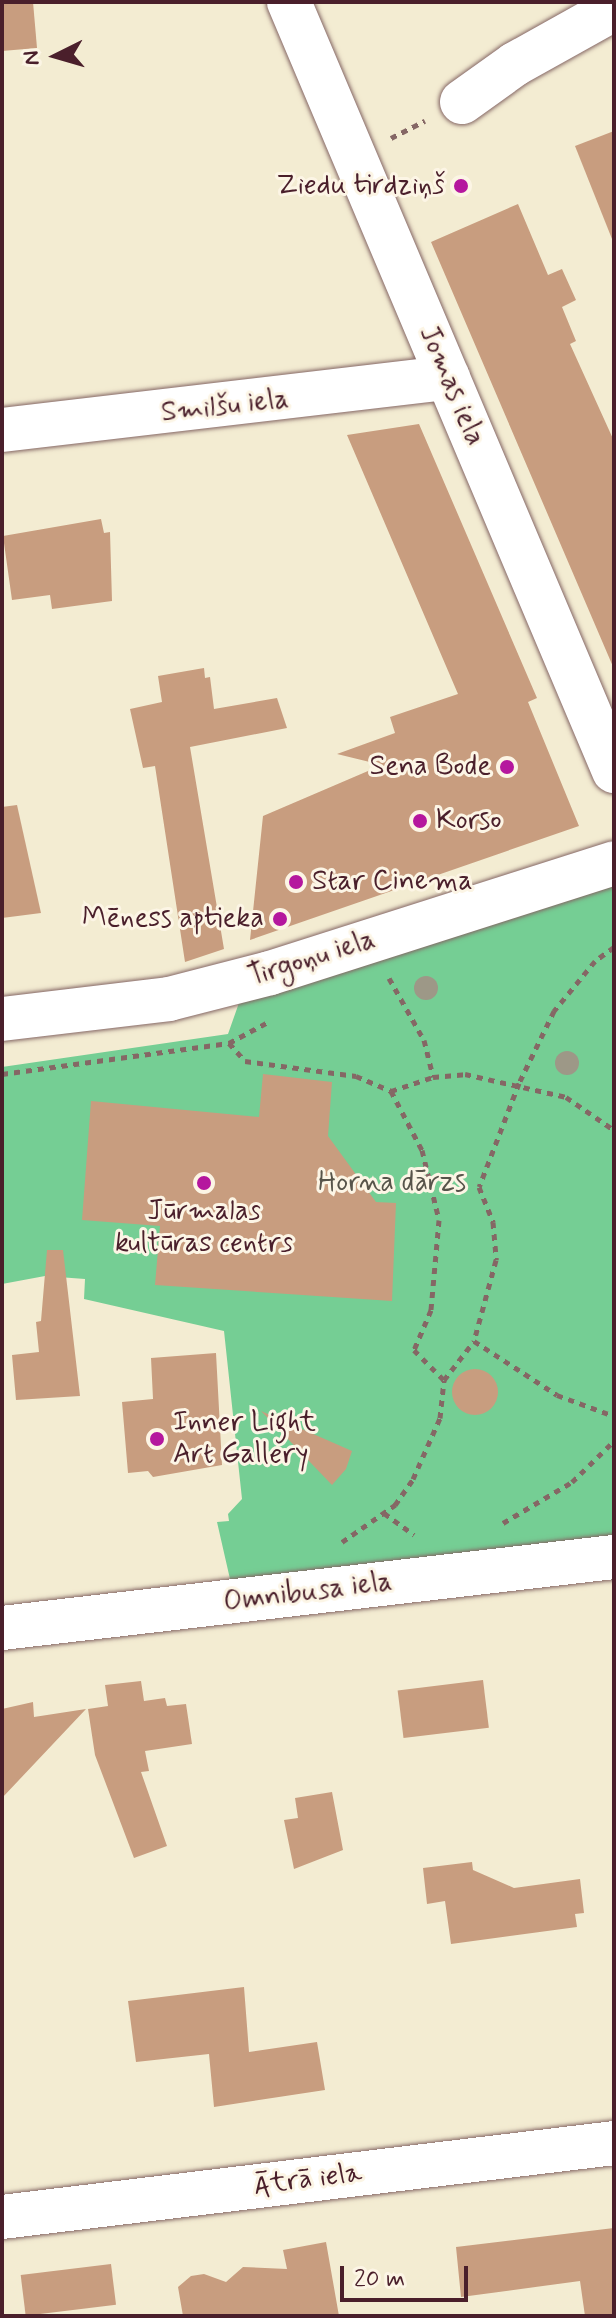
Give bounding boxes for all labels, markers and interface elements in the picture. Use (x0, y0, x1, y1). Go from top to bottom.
north arrow (16, 16, 96, 96)
text: N (18, 50, 47, 67)
place label: Ziedu tirdziņš (277, 169, 445, 203)
marker: Ziedu tirdziņš (452, 177, 470, 195)
street label: Jomas iela (410, 320, 492, 452)
street label: Smilšu iela (159, 384, 291, 430)
place label: Sena Bode (369, 750, 491, 784)
marker: Sena Bode (498, 758, 516, 776)
place label: Korso (436, 804, 502, 838)
marker: Korso (411, 812, 429, 830)
place label: Star Cinema (312, 865, 474, 899)
marker: Star Cinema (287, 873, 305, 891)
place label: Mēness aptieka (81, 902, 264, 936)
marker: Mēness aptieka (271, 910, 289, 928)
street label: Tirgoņu iela (243, 923, 381, 995)
park label: Horna dārzs (318, 1166, 466, 1200)
marker: Jūrmalas kultūras centrs (195, 1174, 213, 1192)
place label: Jūrmalas kultūras centrs (113, 1195, 295, 1261)
place label: Inner Light Art Gallery (173, 1406, 316, 1472)
marker: Inner Light Art Gallery (148, 1430, 166, 1448)
street label: Omnibusa iela (221, 1566, 395, 1620)
street label: Ātrā iela (252, 2157, 364, 2203)
scale bar (344, 2250, 472, 2300)
text: 20 m (354, 2264, 405, 2295)

